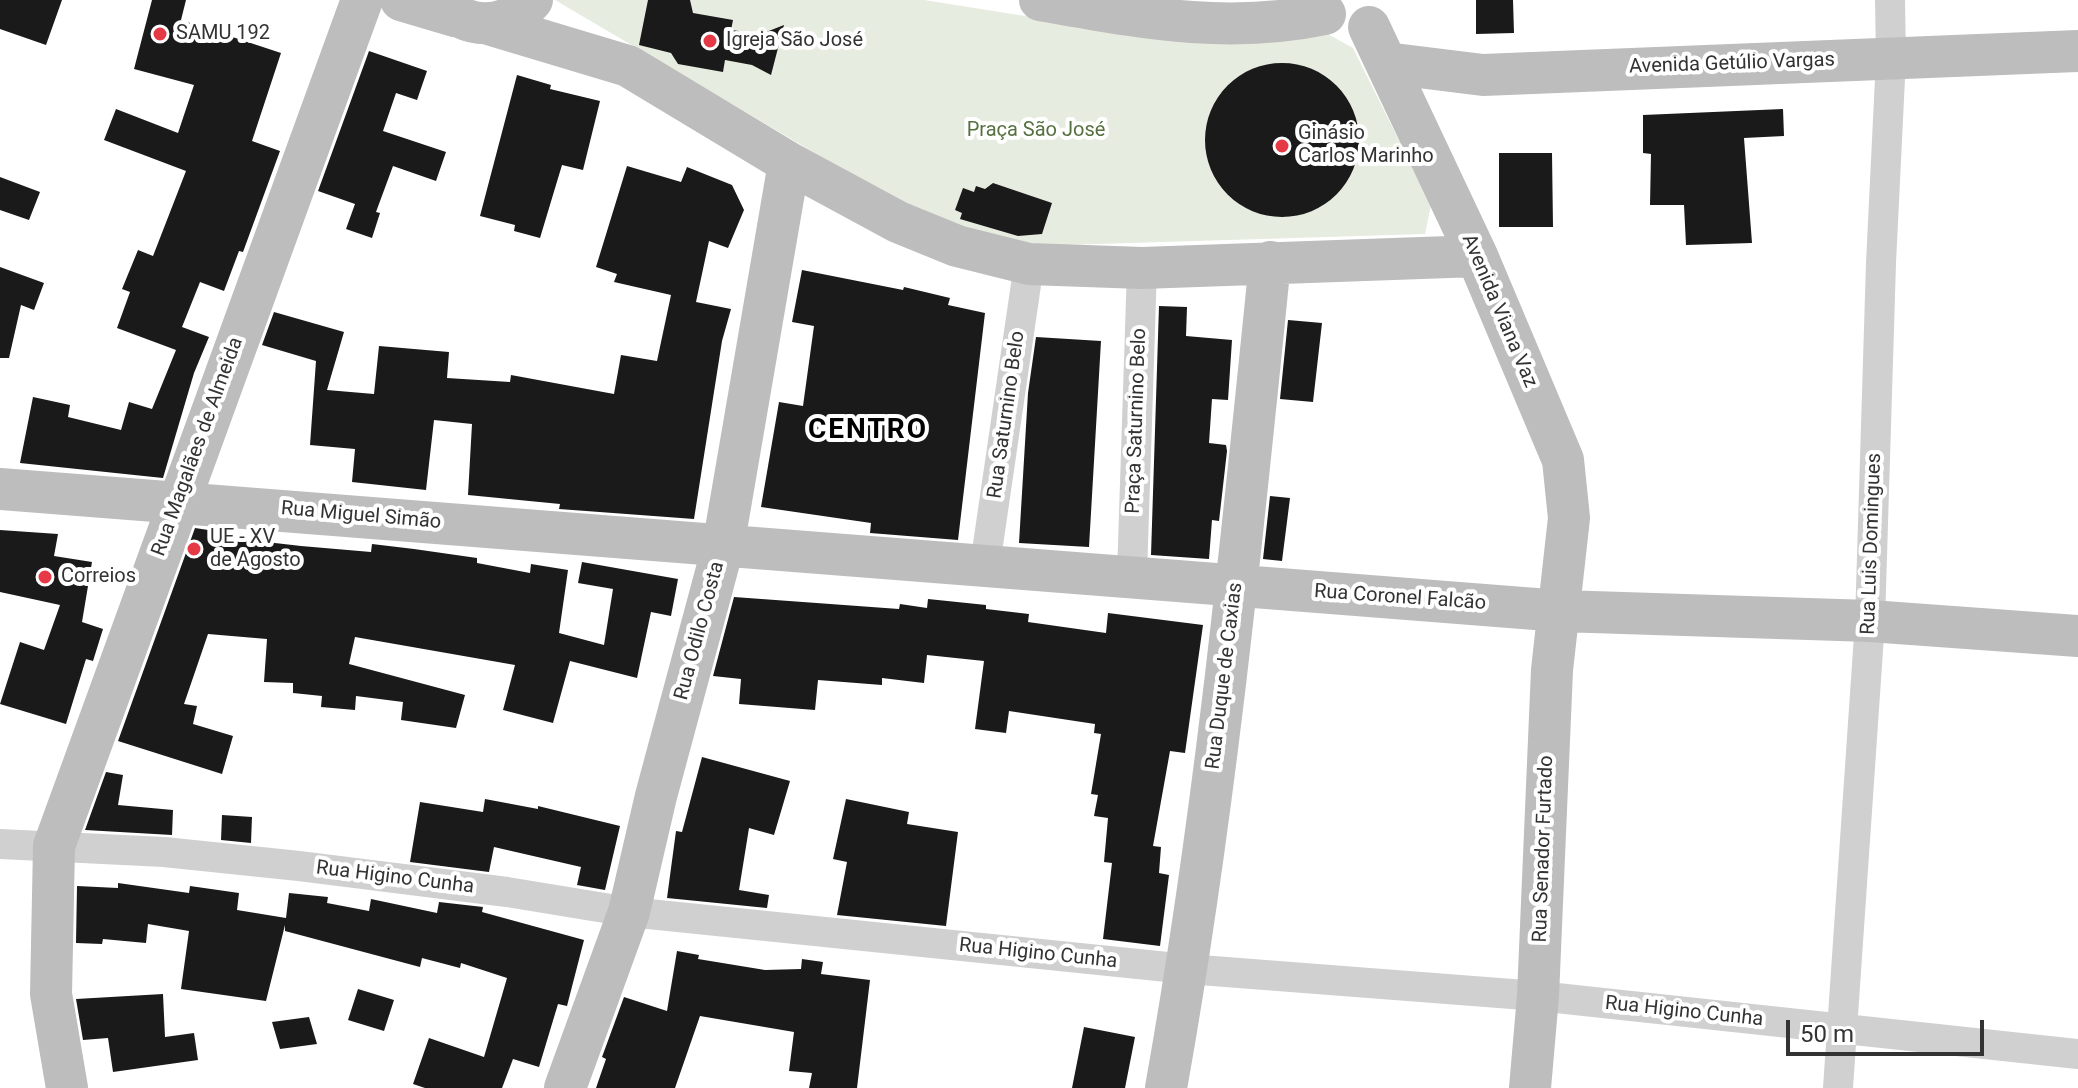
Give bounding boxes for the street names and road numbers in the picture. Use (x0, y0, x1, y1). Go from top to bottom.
street label: Avenida Getúlio Vargas (1629, 48, 1835, 80)
street label: Avenida Viana Vaz (1456, 231, 1542, 391)
street label: Praça Saturnino Belo (1122, 328, 1152, 514)
street label: Rua Saturnino Belo (983, 330, 1031, 500)
street label: Rua Magalães de Almeida (147, 334, 249, 560)
street label: Rua Luis Domingues (1857, 453, 1887, 635)
street label: Rua Miguel Simão (280, 497, 442, 535)
street label: Rua Odilo Costa (670, 559, 730, 703)
street label: Rua Coronel Falcão (1313, 580, 1487, 616)
street label: Rua Duque de Caxias (1202, 581, 1248, 771)
street label: Rua Senador Furtado (1529, 755, 1559, 943)
street label: Rua Higino Cunha (315, 856, 475, 900)
street label: Rua Higino Cunha (958, 934, 1118, 974)
street label: Rua Higino Cunha (1604, 992, 1764, 1032)

